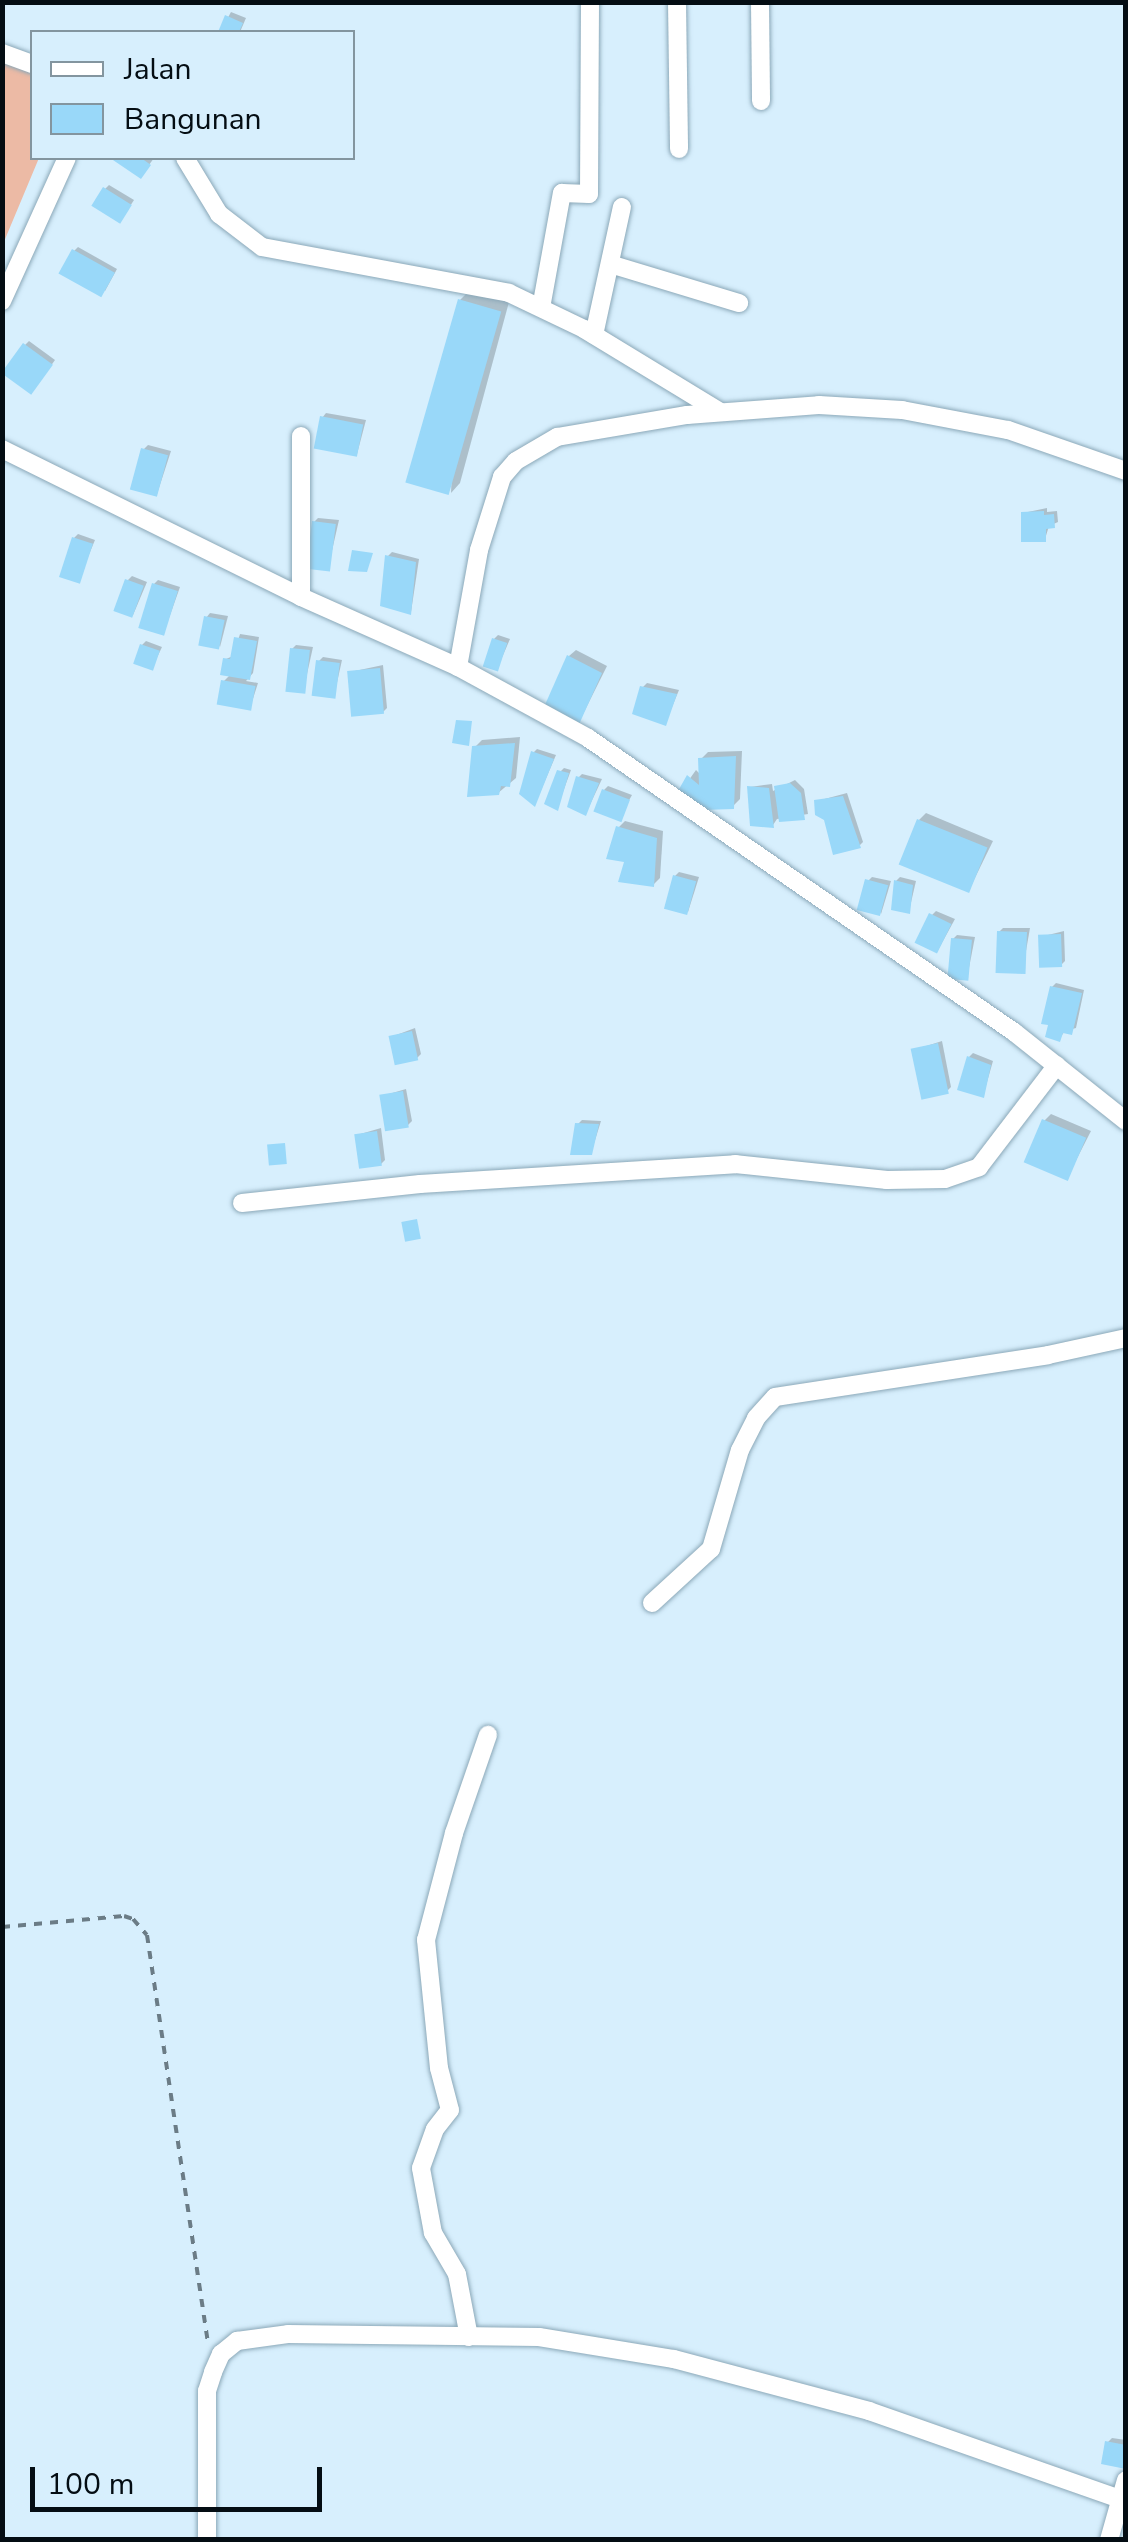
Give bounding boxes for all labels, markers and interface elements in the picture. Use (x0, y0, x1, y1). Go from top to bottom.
legend (30, 30, 355, 160)
text: Jalan (124, 49, 191, 90)
text: Bangunan (124, 99, 262, 140)
scale bar (35, 2447, 328, 2509)
text: 100 m (47, 2464, 134, 2505)

